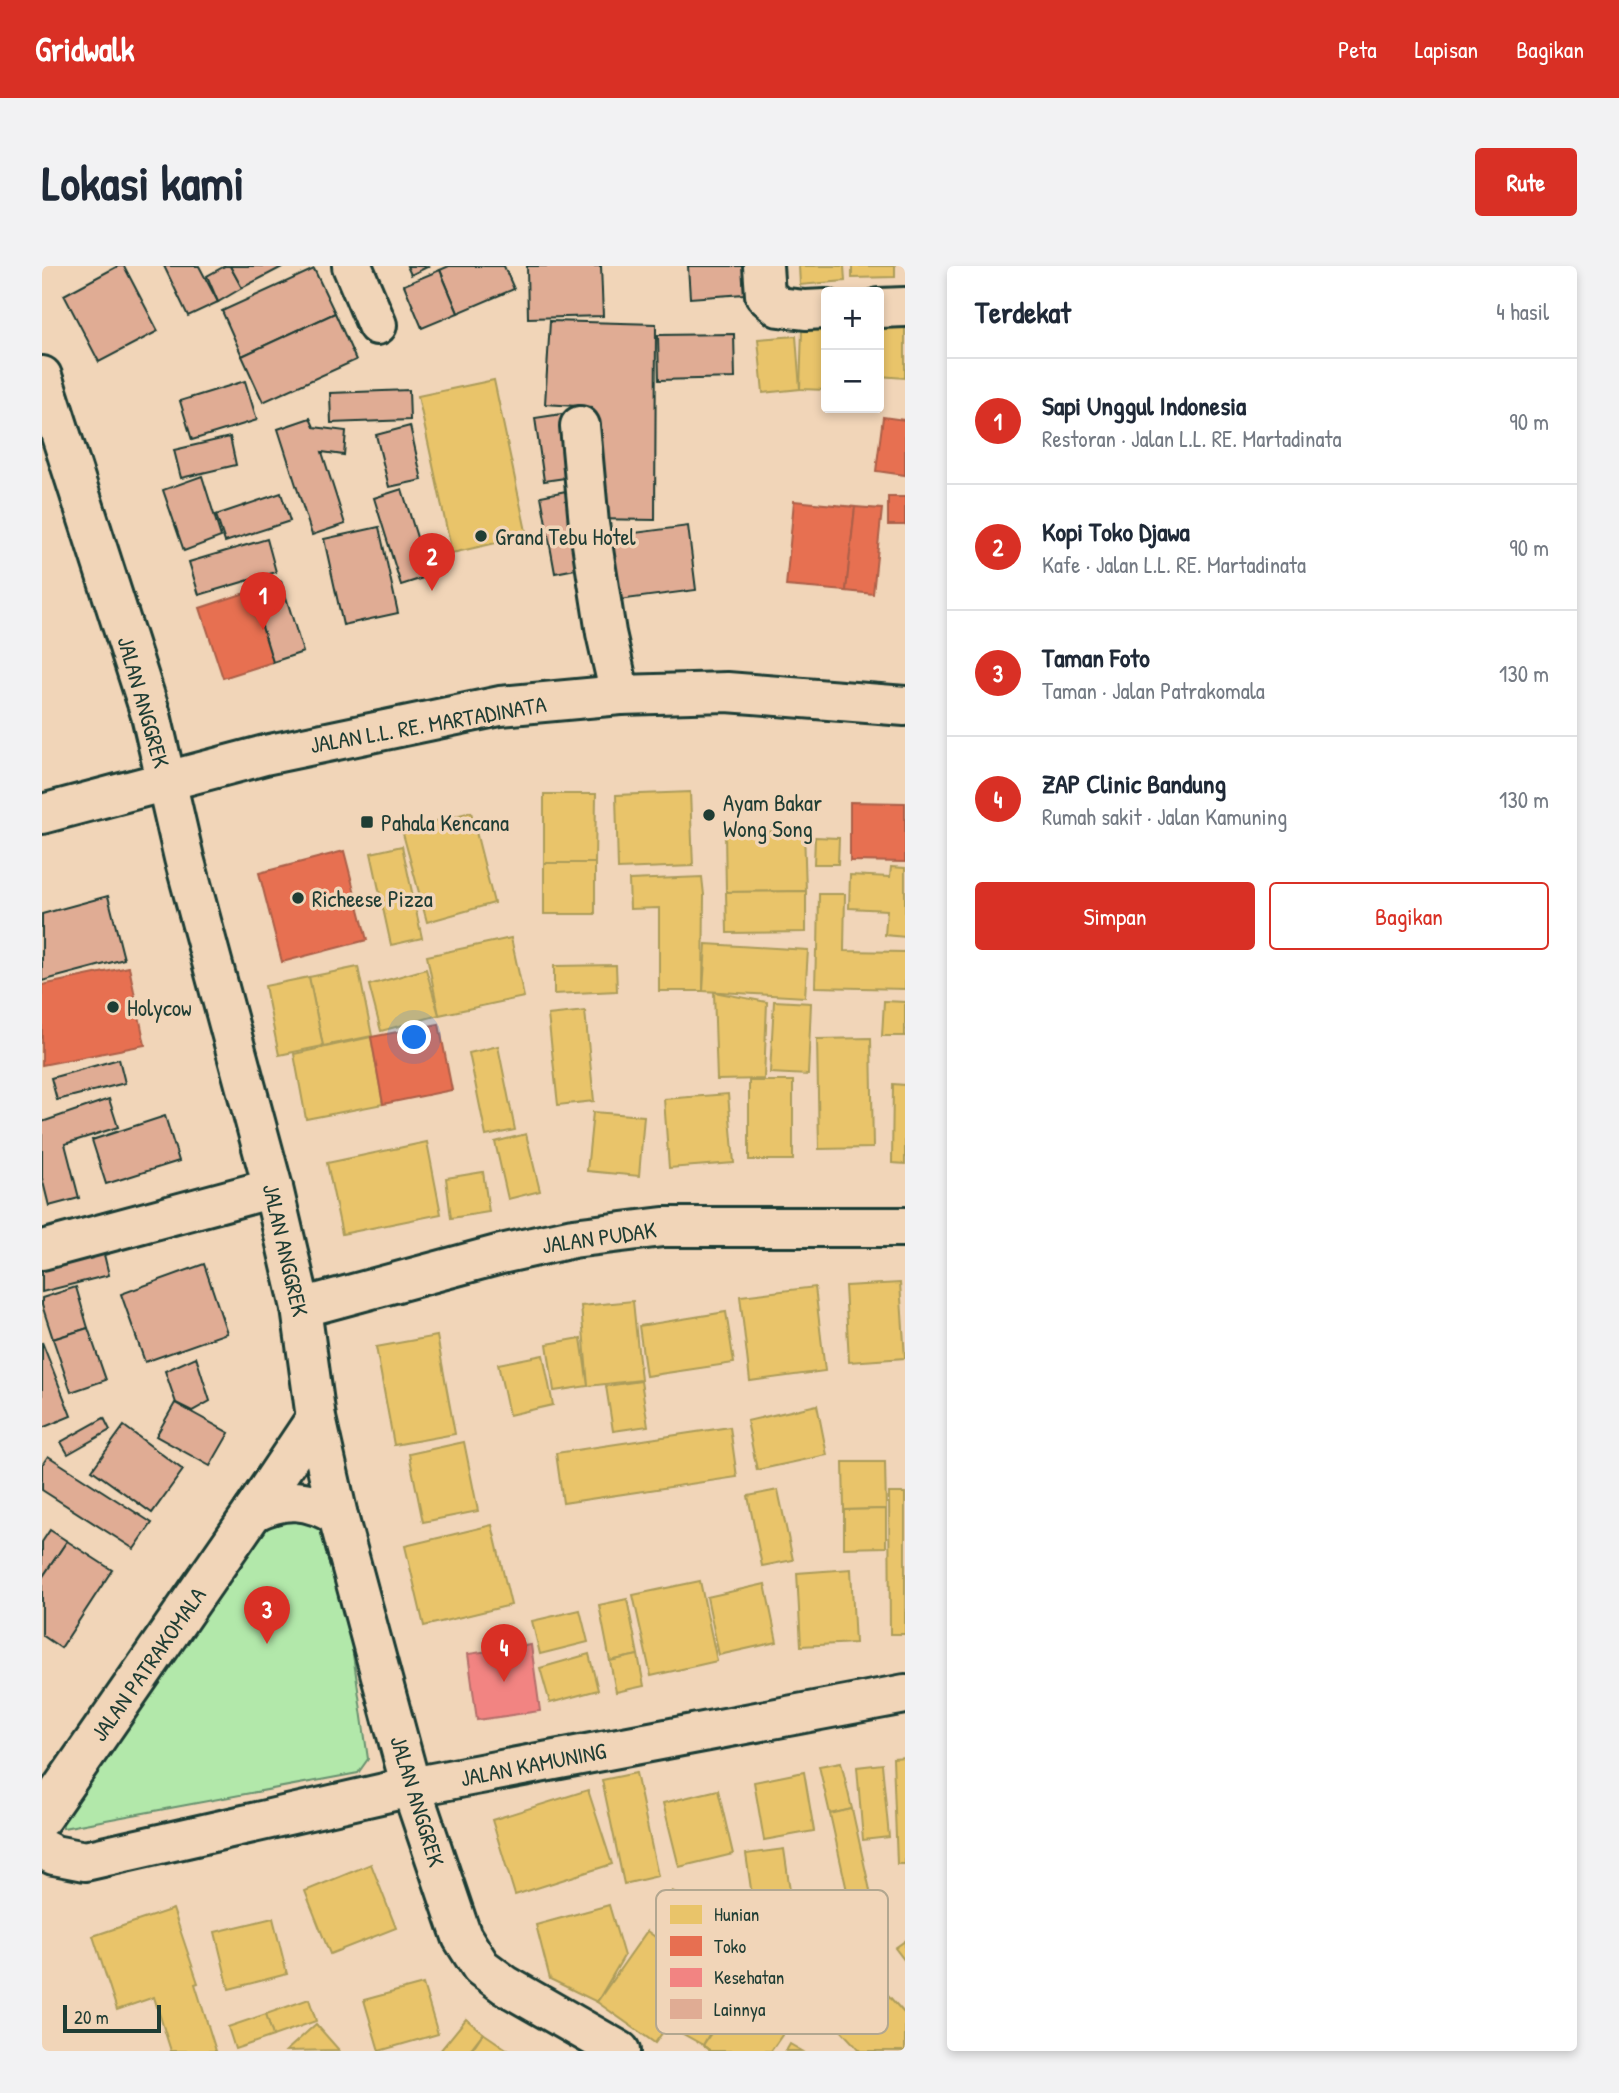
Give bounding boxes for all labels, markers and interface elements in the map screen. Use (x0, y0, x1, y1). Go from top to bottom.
text: Gridwalk (35, 27, 135, 71)
text: Peta (1338, 33, 1377, 65)
text: Lapisan (1415, 33, 1478, 65)
text: Bagikan (1516, 33, 1584, 65)
button: Rute (1475, 148, 1577, 216)
text: Lokasi kami (42, 149, 244, 215)
map controls (821, 287, 884, 413)
button: + (821, 287, 884, 350)
text: Terdekat (975, 292, 1071, 332)
text: 4 hasil (1496, 296, 1549, 327)
button: − (821, 350, 884, 413)
text: Sapi Unggul Indonesia (1042, 388, 1246, 423)
text: 1 (994, 406, 1002, 437)
text: 90 m (1509, 406, 1549, 437)
text: Restoran · Jalan L.L. RE. Martadinata (1042, 423, 1341, 454)
text: Kopi Toko Djawa (1042, 514, 1190, 549)
place label: Grand Tebu Hotel (495, 521, 637, 552)
marker: Grand Tebu Hotel (473, 528, 489, 544)
text: 2 (993, 532, 1003, 563)
text: 90 m (1509, 532, 1549, 563)
pin: 2 (409, 533, 455, 591)
text: Kafe · Jalan L.L. RE. Martadinata (1042, 549, 1306, 580)
pin: 1 (240, 572, 286, 630)
street label: JALAN ANGGREK (110, 633, 178, 771)
text: Taman Foto (1042, 640, 1150, 675)
text: 3 (993, 658, 1003, 689)
text: 130 m (1499, 658, 1549, 689)
text: Taman · Jalan Patrakomala (1042, 675, 1265, 706)
street label: JALAN L.L. RE. MARTADINATA (308, 688, 548, 760)
text: ZAP Clinic Bandung (1042, 766, 1226, 801)
text: 4 (994, 784, 1002, 815)
text: 130 m (1499, 784, 1549, 815)
place label: Ayam Bakar Wong Song (723, 787, 822, 844)
text: Rumah sakit · Jalan Kamuning (1042, 801, 1287, 832)
place label: Pahala Kencana (381, 807, 509, 838)
marker: Ayam Bakar Wong Song (701, 807, 717, 823)
marker: Pahala Kencana (359, 814, 375, 830)
button: Simpan (975, 882, 1255, 950)
button: Bagikan (1269, 882, 1549, 950)
place label: Richeese Pizza (312, 883, 433, 914)
marker: Richeese Pizza (290, 890, 306, 906)
place label: Holycow (127, 992, 192, 1023)
marker: Holycow (105, 999, 121, 1015)
your location (397, 1020, 431, 1054)
street label: JALAN ANGGREK (256, 1181, 316, 1319)
street label: JALAN PUDAK (540, 1214, 658, 1260)
street label: JALAN PATRAKOMALA (83, 1581, 213, 1747)
pin: 3 (244, 1586, 290, 1644)
pin: 4 (481, 1624, 527, 1682)
street label: JALAN ANGGREK (383, 1732, 453, 1870)
street label: JALAN KAMUNING (458, 1735, 608, 1793)
legend (656, 1890, 888, 2034)
text: Hunian (714, 1901, 759, 1927)
text: Toko (714, 1933, 746, 1959)
text: Kesehatan (714, 1964, 784, 1990)
text: Lainnya (714, 1996, 766, 2022)
scale bar (63, 2002, 161, 2034)
text: 20 m (74, 2004, 109, 2030)

